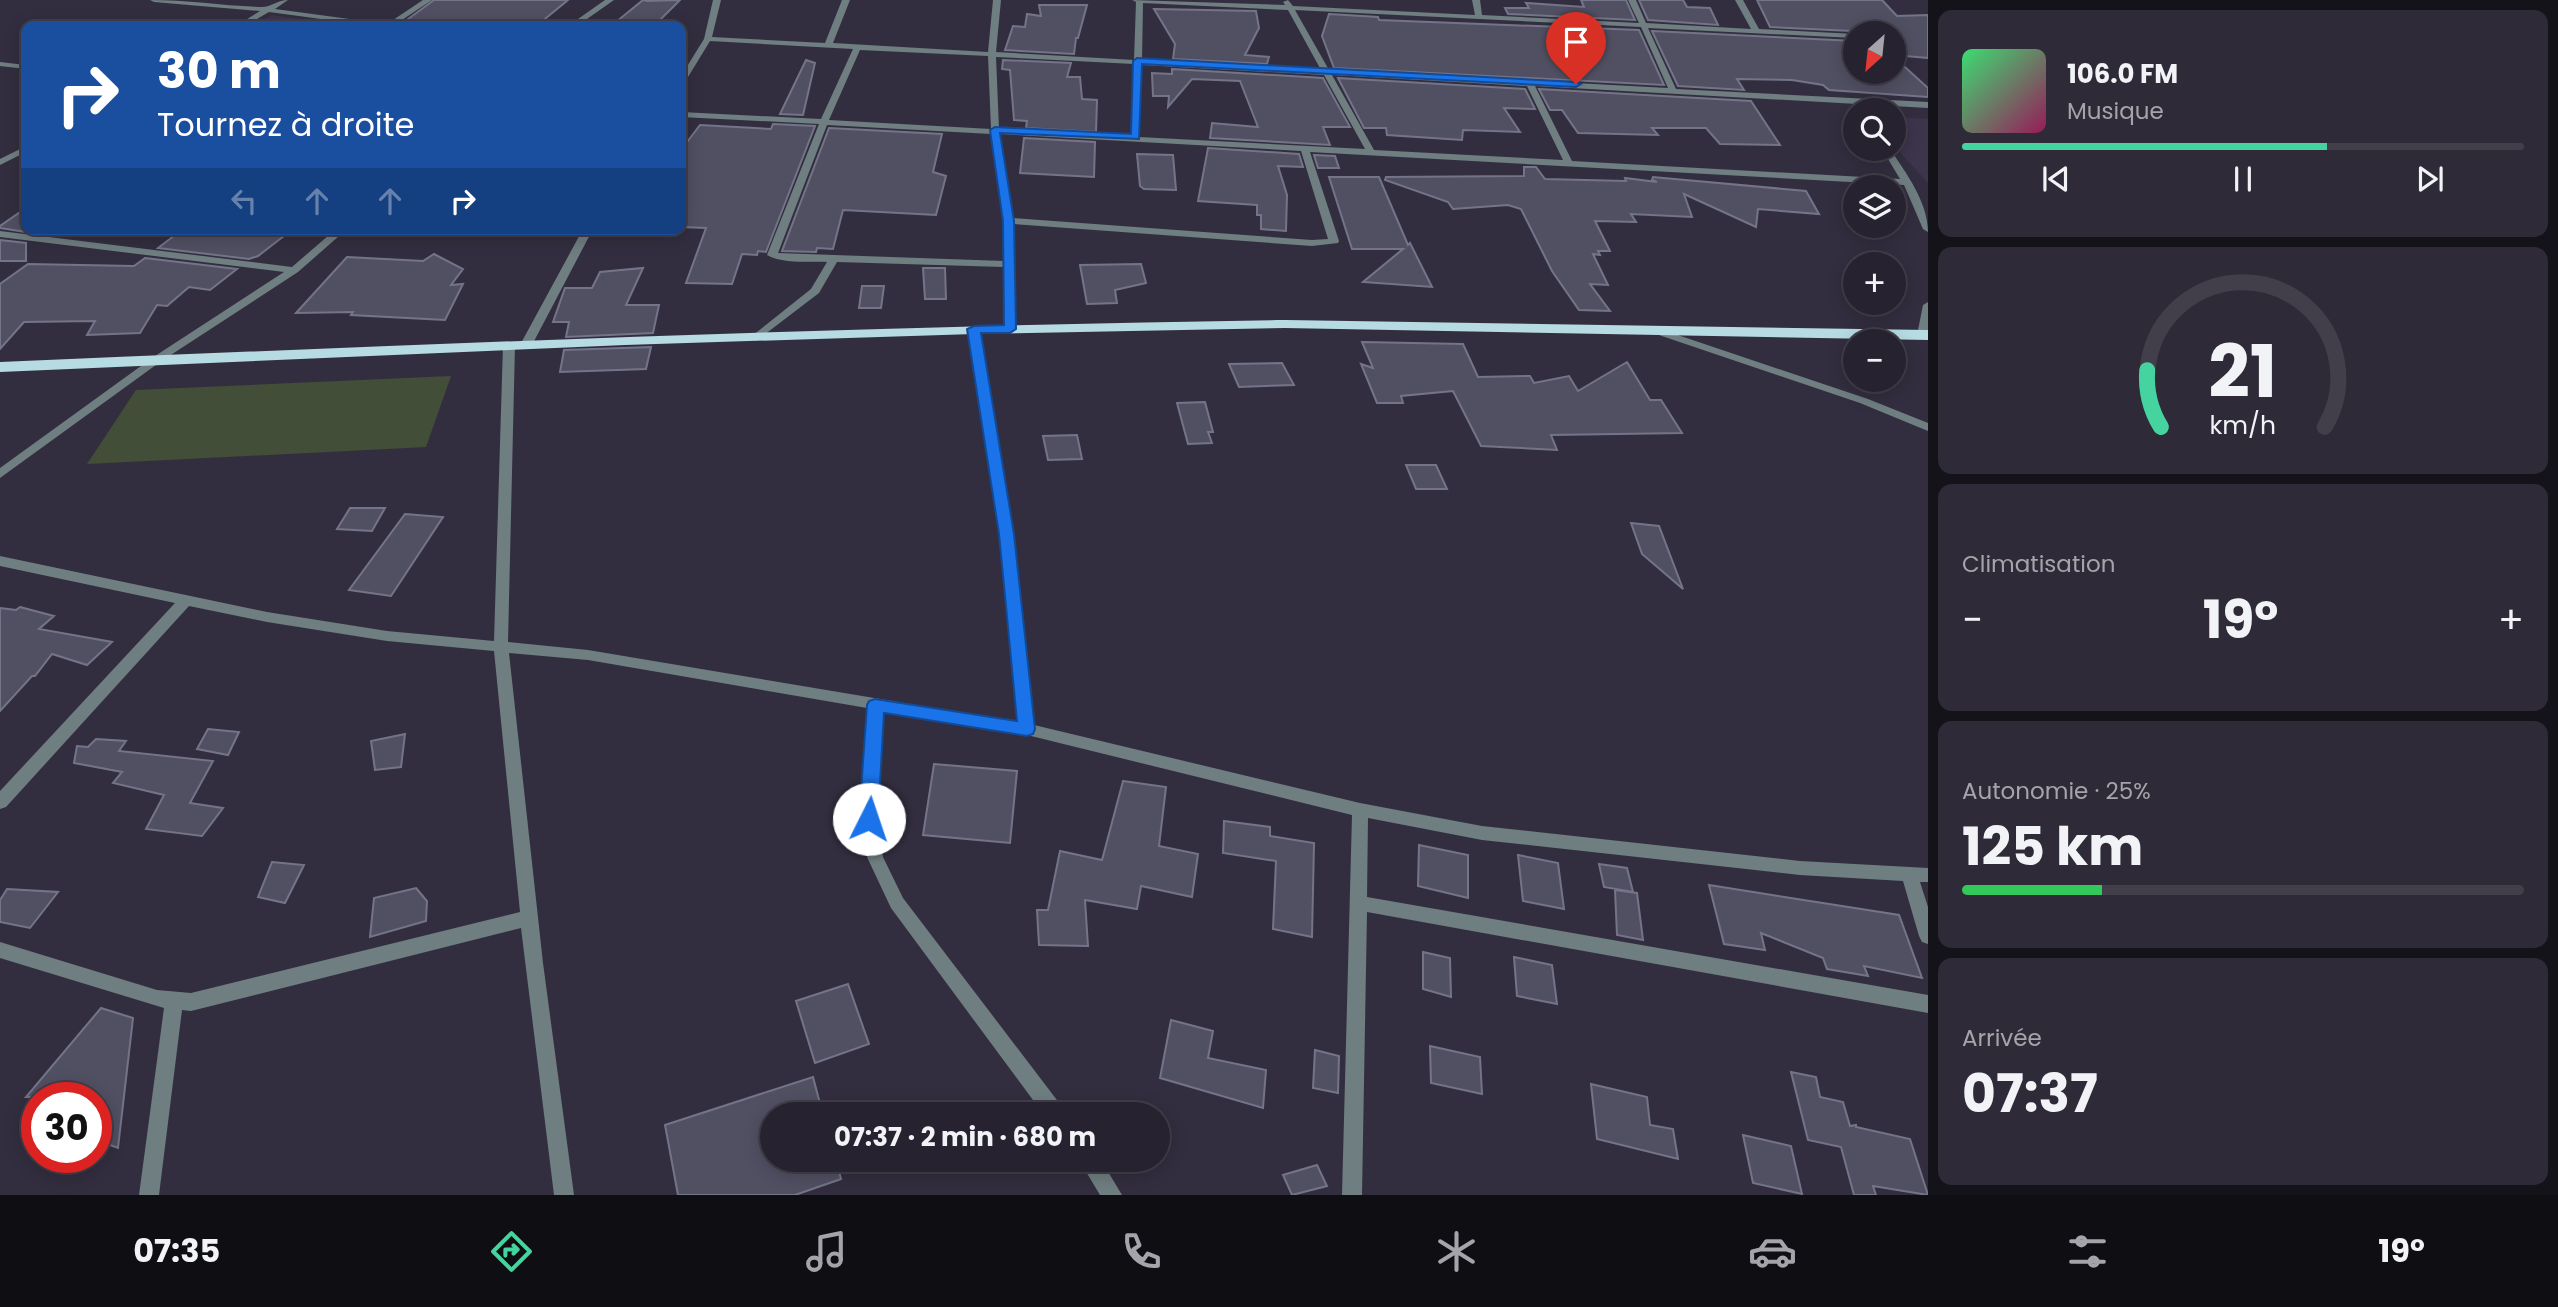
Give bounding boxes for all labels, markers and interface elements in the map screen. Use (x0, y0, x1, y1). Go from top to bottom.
pin (1546, 12.0, 1606, 84)
north arrow (1843, 21, 1906, 84)
map controls (1843, 21, 1906, 392)
icon: arrive (1557, 23, 1595, 61)
text: 30 m (157, 37, 281, 105)
icon: right (42, 49, 133, 140)
text: 106.0 FM (2067, 56, 2178, 92)
text: Musique (2067, 95, 2164, 127)
button: search (1843, 98, 1906, 161)
text: Tournez à droite (157, 102, 414, 147)
icon: previous (2037, 160, 2075, 198)
icon: pause (2224, 160, 2262, 198)
icon: next (2411, 160, 2449, 198)
button: layers (1843, 175, 1906, 238)
icon: left (225, 182, 263, 220)
icon: ahead (298, 182, 336, 220)
icon: ahead (371, 182, 409, 220)
icon: right (444, 182, 482, 220)
button: + (1843, 252, 1906, 315)
text: 21 (2209, 321, 2277, 422)
button: − (1843, 329, 1906, 392)
text: km/h (2210, 407, 2276, 442)
text: Climatisation (1962, 548, 2115, 580)
text: 19° (2203, 583, 2278, 656)
text: − (1962, 593, 1983, 646)
text: + (2498, 593, 2524, 646)
text: Autonomie · 25% (1962, 775, 2151, 807)
position arrow (832, 782, 906, 856)
text: 125 km (1962, 810, 2143, 883)
text: Arrivée (1962, 1022, 2042, 1054)
text: 07:37 (1962, 1057, 2098, 1130)
speed limit sign: 30 (21, 1082, 112, 1173)
text: 07:37 · 2 min · 680 m (834, 1119, 1096, 1155)
icon: directions (487, 1227, 536, 1276)
icon: music (802, 1227, 851, 1276)
icon: phone (1117, 1227, 1166, 1276)
icon: climate (1432, 1227, 1481, 1276)
icon: car (1748, 1227, 1797, 1276)
icon: filters (2063, 1227, 2112, 1276)
text: 07:35 (133, 1228, 220, 1273)
text: 19° (2378, 1228, 2425, 1273)

